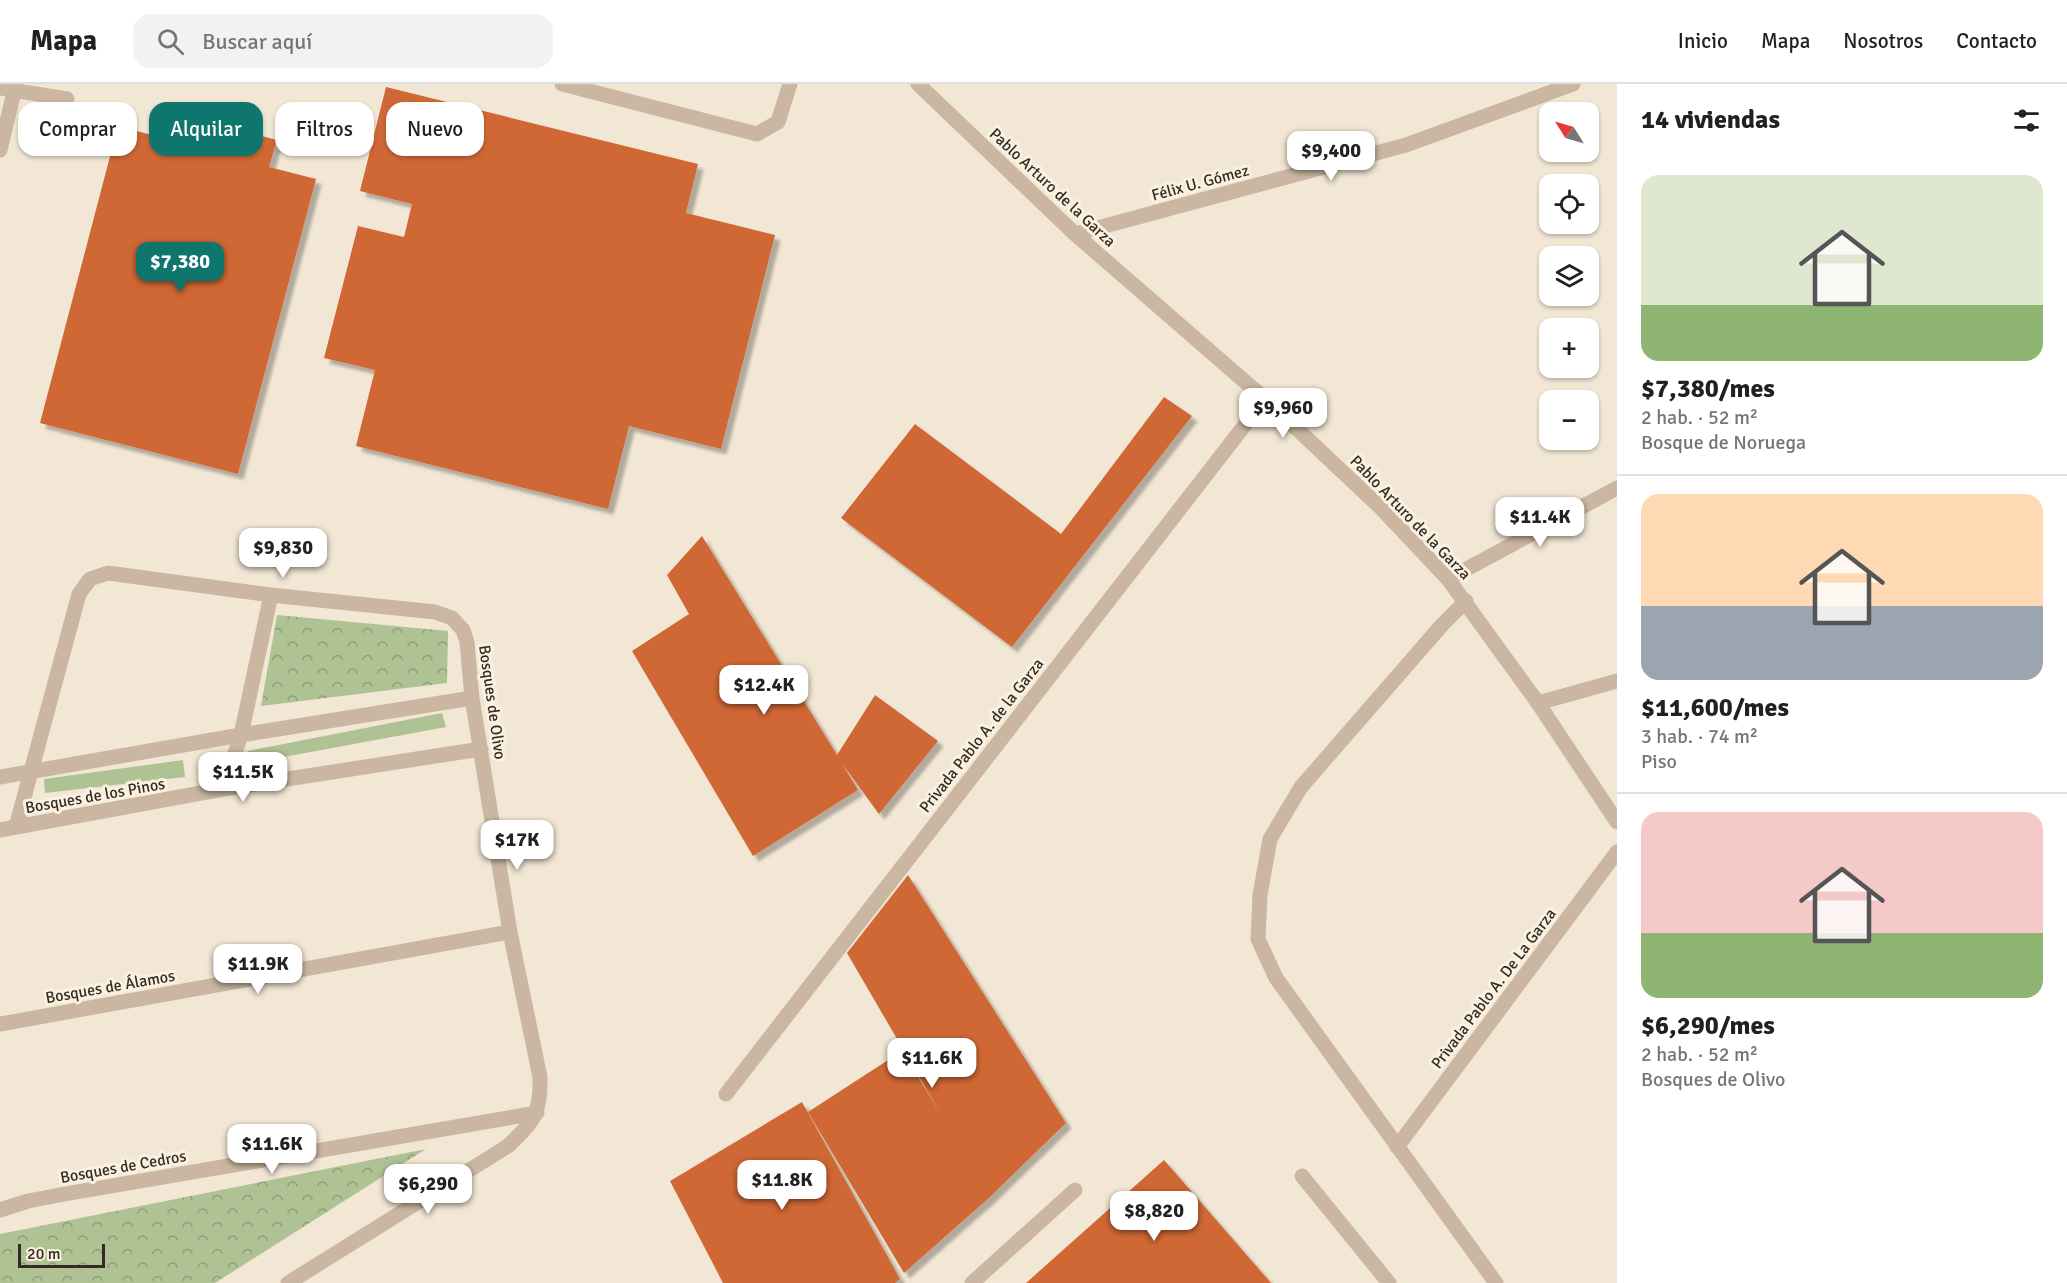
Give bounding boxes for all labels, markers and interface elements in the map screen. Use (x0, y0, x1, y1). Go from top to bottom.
search box (133, 14, 553, 68)
text: Mapa (30, 24, 97, 58)
icon: search (154, 25, 187, 58)
text: Buscar aquí (202, 28, 312, 55)
text: Inicio (1678, 28, 1728, 54)
text: Mapa (1761, 28, 1810, 54)
text: Nosotros (1843, 28, 1923, 54)
text: Contacto (1956, 28, 2037, 54)
chip: Comprar (18, 102, 137, 156)
chip: Alquilar (149, 102, 263, 156)
chip: Filtros (275, 102, 374, 156)
chip: Nuevo (386, 102, 484, 156)
north arrow (1539, 102, 1599, 162)
map controls (1539, 102, 1599, 450)
text: 14 viviendas (1641, 104, 1780, 136)
icon: filters (2010, 104, 2043, 137)
street label: Pablo Arturo de la Garza (985, 124, 1120, 251)
pin: $9,400 (1282, 131, 1380, 182)
text: $9,400 (1301, 138, 1361, 163)
street label: Félix U. Gómez (1149, 160, 1251, 206)
button: locate (1539, 174, 1599, 234)
icon: home (1788, 214, 1896, 322)
pin: $7,380 (131, 242, 229, 293)
button: layers (1539, 246, 1599, 306)
text: $7,380 (150, 249, 210, 274)
button: + (1539, 318, 1599, 378)
text: $7,380/mes (1641, 373, 1775, 405)
pin: $9,960 (1234, 388, 1332, 439)
button: − (1539, 390, 1599, 450)
text: $9,960 (1253, 395, 1313, 420)
text: 2 hab. · 52 m² (1641, 405, 1758, 430)
text: Bosque de Noruega (1641, 430, 1806, 455)
street label: Pablo Arturo de la Garza (1346, 451, 1475, 584)
pin: $11.4K (1491, 497, 1589, 548)
text: $11.4K (1509, 504, 1571, 529)
pin: $9,830 (234, 528, 332, 579)
icon: home (1788, 533, 1896, 641)
text: $9,830 (253, 535, 313, 560)
street label: Bosques de Olivo (474, 644, 510, 761)
street label: Privada Pablo A. de la Garza (915, 654, 1048, 817)
pin: $12.4K (715, 665, 813, 716)
text: $12.4K (733, 672, 795, 697)
text: $11,600/mes (1641, 692, 1789, 724)
text: 3 hab. · 74 m² (1641, 724, 1758, 749)
text: Piso (1641, 749, 1677, 774)
pin: $11.5K (194, 752, 292, 803)
text: $11.5K (212, 759, 274, 784)
street label: Bosques de los Pinos (24, 774, 167, 818)
pin: $17K (481, 820, 553, 871)
text: $17K (495, 827, 539, 852)
icon: home (1788, 851, 1896, 959)
street label: Privada Pablo A. De La Garza (1427, 904, 1561, 1073)
pin: $11.9K (209, 944, 307, 995)
text: $11.9K (227, 951, 289, 976)
street label: Bosques de Álamos (44, 966, 177, 1008)
text: $6,290/mes (1641, 1010, 1775, 1042)
pin: $11.6K (883, 1038, 981, 1089)
text: 2 hab. · 52 m² (1641, 1042, 1758, 1067)
text: $11.6K (901, 1045, 963, 1070)
text: Bosques de Olivo (1641, 1067, 1785, 1092)
pin: $11.6K (223, 1124, 321, 1175)
text: $11.6K (241, 1131, 303, 1156)
street label: Bosques de Cedros (59, 1146, 188, 1188)
pin: $11.8K (733, 1160, 831, 1211)
pin: $6,290 (379, 1164, 477, 1215)
text: $11.8K (751, 1167, 813, 1192)
text: $6,290 (398, 1171, 458, 1196)
pin: $8,820 (1105, 1191, 1203, 1242)
text: $8,820 (1124, 1198, 1184, 1223)
scale bar (18, 1241, 105, 1268)
text: 20 m (27, 1244, 61, 1264)

